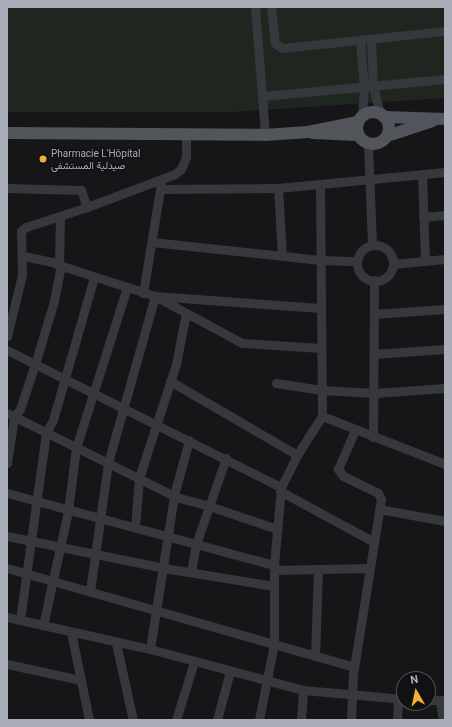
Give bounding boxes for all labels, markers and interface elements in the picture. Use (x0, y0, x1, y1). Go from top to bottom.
place label: Pharmacie L'Hôpital صيدلية المستشفى (51, 147, 140, 170)
marker: Pharmacie L'Hôpital صيدلية المستشفى (38, 154, 48, 164)
north arrow (396, 671, 436, 711)
text: N (409, 673, 419, 687)

